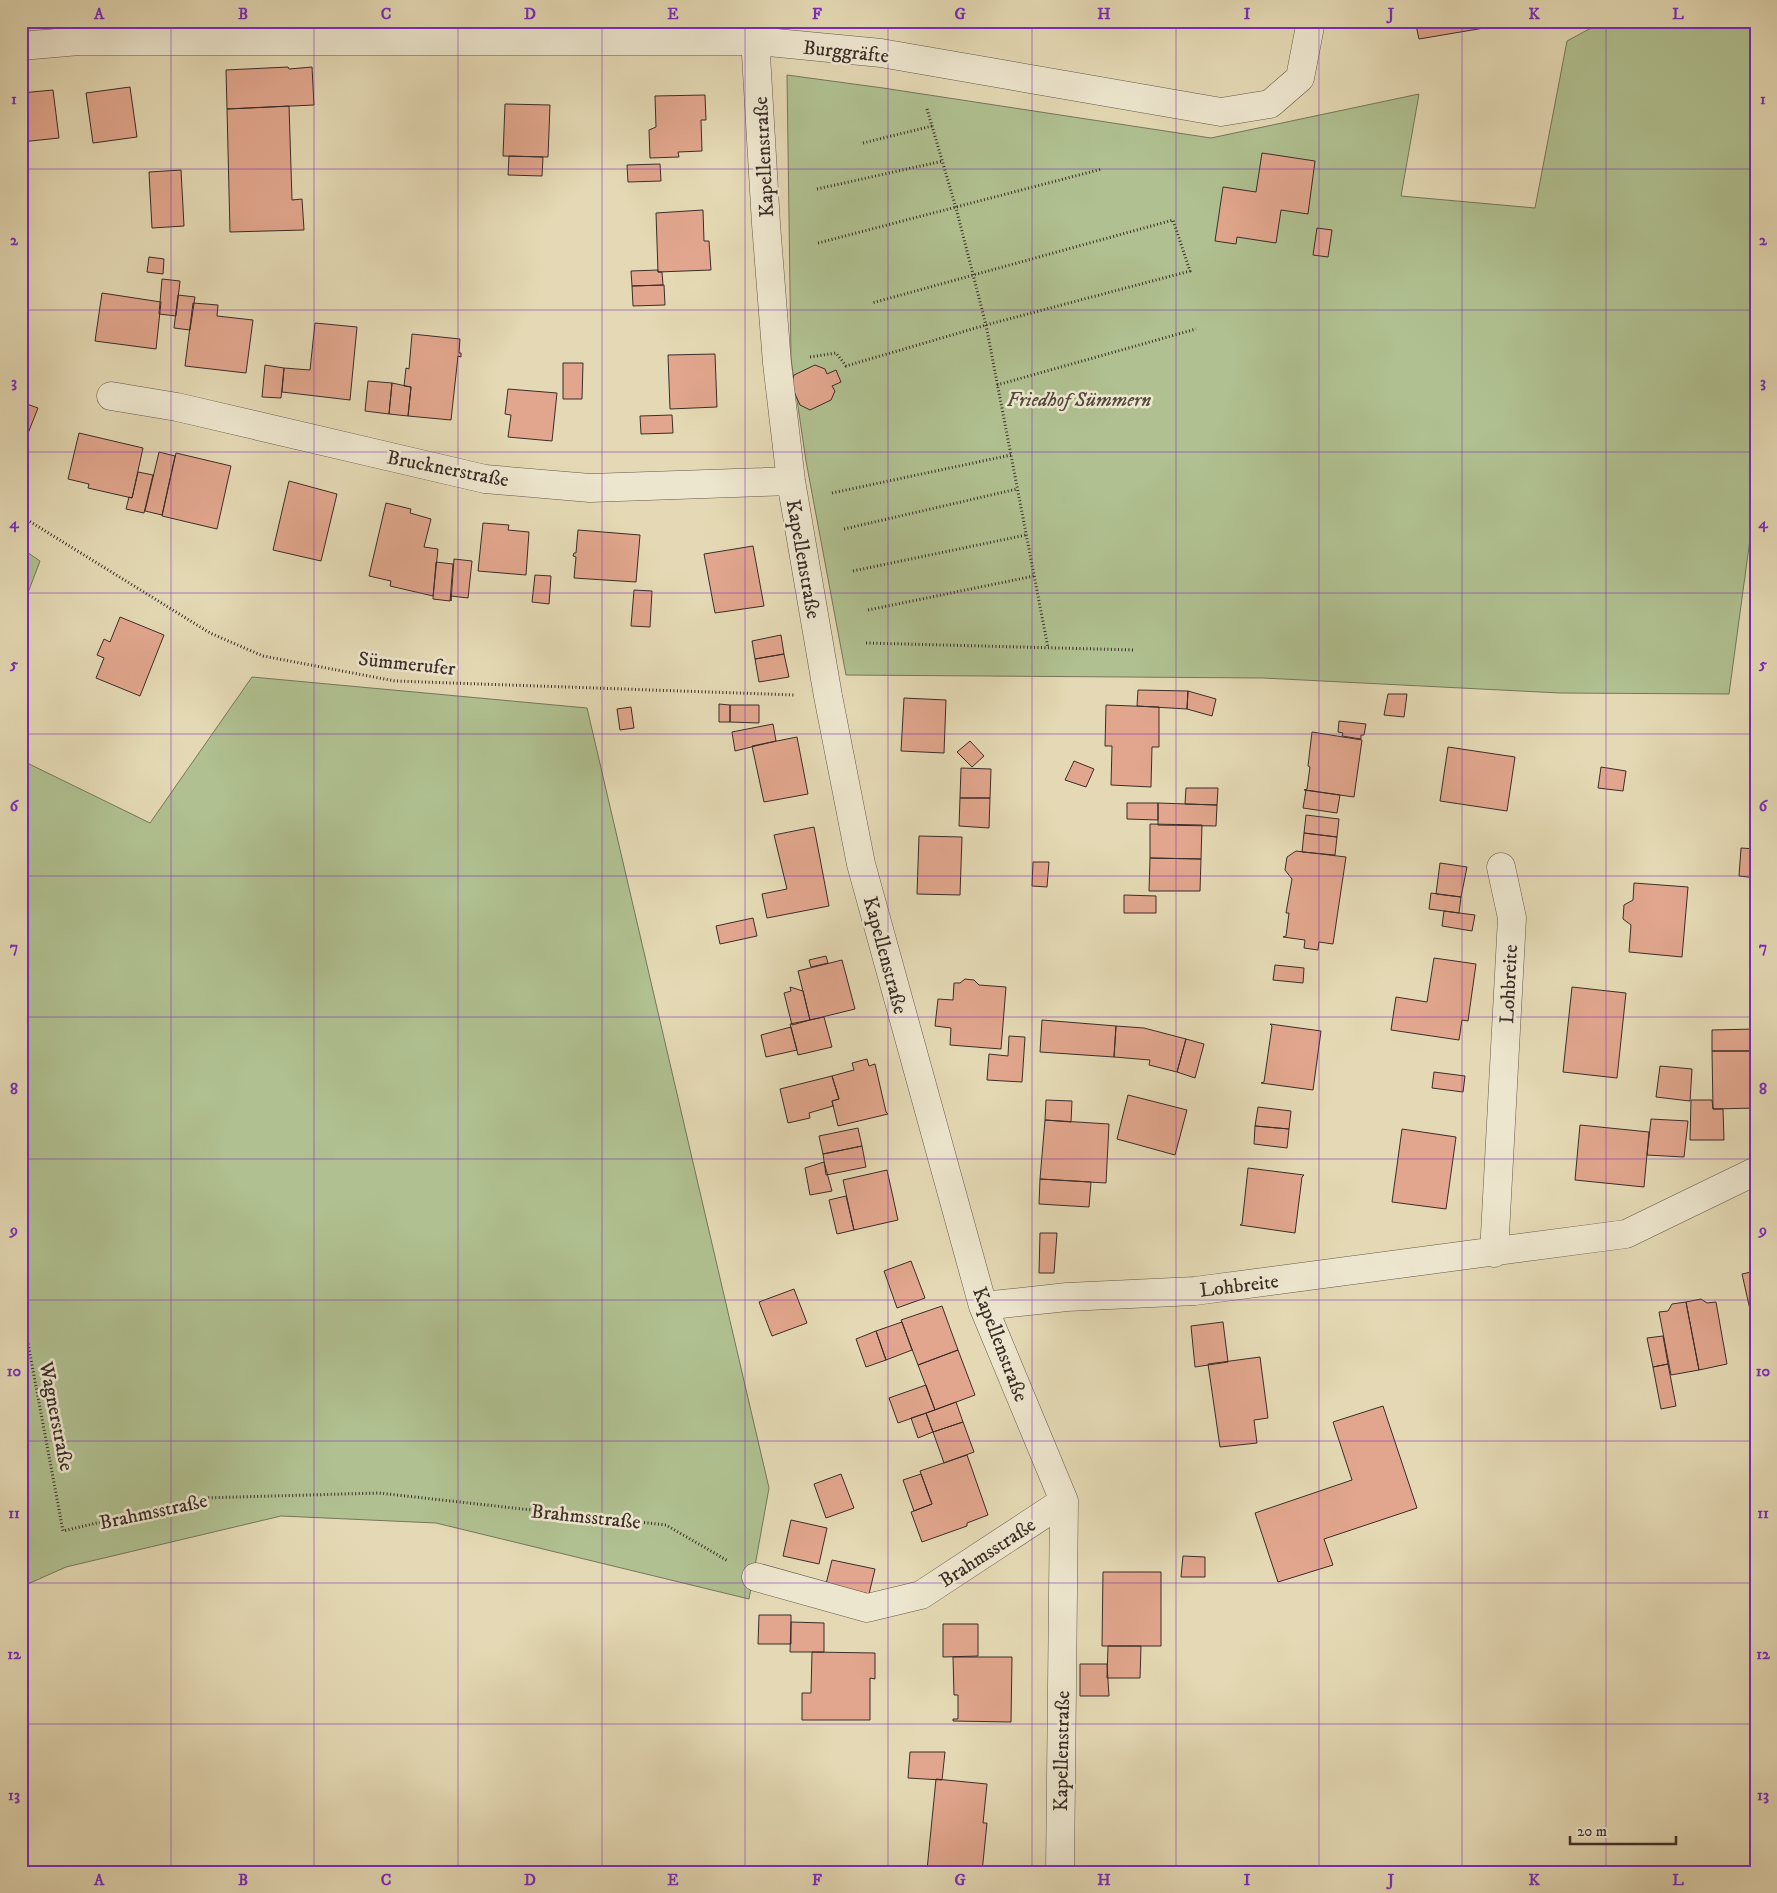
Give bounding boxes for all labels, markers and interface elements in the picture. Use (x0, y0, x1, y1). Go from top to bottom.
text: A (93, 4, 105, 24)
text: B (238, 4, 248, 24)
text: C (381, 4, 391, 24)
text: D (524, 4, 536, 24)
text: E (667, 4, 679, 24)
text: F (812, 4, 822, 24)
text: G (954, 4, 966, 24)
text: H (1097, 4, 1111, 24)
text: I (1244, 4, 1251, 24)
text: J (1386, 4, 1395, 24)
text: K (1528, 4, 1540, 24)
text: L (1672, 4, 1684, 24)
street label: Burggräfte (802, 36, 890, 69)
text: 1 (11, 89, 17, 109)
text: 1 (1760, 89, 1766, 109)
street label: Kapellenstraße (749, 96, 780, 218)
text: 2 (10, 230, 19, 250)
text: 2 (1759, 230, 1768, 250)
text: 3 (11, 372, 17, 392)
text: 3 (1760, 372, 1766, 392)
park label: Friedhof Sümmern (1007, 388, 1151, 413)
street label: Brucknerstraße (385, 445, 511, 494)
street label: Kapellenstraße (780, 498, 825, 621)
text: 4 (8, 513, 19, 533)
text: 4 (1757, 513, 1768, 533)
street label: Sümmerufer (357, 647, 457, 682)
text: 5 (9, 654, 18, 674)
text: 5 (1758, 654, 1767, 674)
text: 6 (10, 796, 20, 816)
text: 6 (1759, 796, 1769, 816)
street label: Kapellenstraße (857, 894, 912, 1017)
text: 7 (10, 937, 18, 957)
text: 7 (1759, 937, 1767, 957)
street label: Lohbreite (1495, 944, 1524, 1024)
text: 8 (10, 1079, 18, 1099)
text: 8 (1759, 1079, 1767, 1099)
text: 9 (9, 1220, 18, 1240)
text: 9 (1758, 1220, 1767, 1240)
street label: Lohbreite (1198, 1269, 1280, 1304)
street label: Kapellenstraße (966, 1284, 1033, 1405)
street label: Wagnerstraße (32, 1359, 78, 1473)
text: 10 (7, 1361, 22, 1381)
text: 10 (1756, 1361, 1771, 1381)
street label: Brahmsstraße (97, 1489, 210, 1536)
street label: Brahmsstraße (530, 1499, 642, 1536)
text: 11 (8, 1503, 20, 1523)
text: 11 (1757, 1503, 1769, 1523)
street label: Brahmsstraße (935, 1513, 1041, 1594)
text: 12 (7, 1644, 22, 1664)
text: 12 (1756, 1644, 1771, 1664)
street label: Kapellenstraße (1049, 1690, 1076, 1812)
text: 13 (8, 1785, 20, 1805)
text: 13 (1757, 1785, 1769, 1805)
scale bar (1570, 1813, 1676, 1845)
text: 20 m (1577, 1822, 1607, 1841)
text: A (93, 1870, 105, 1890)
text: B (238, 1870, 248, 1890)
text: C (381, 1870, 391, 1890)
text: D (524, 1870, 536, 1890)
text: E (667, 1870, 679, 1890)
text: F (812, 1870, 822, 1890)
text: G (954, 1870, 966, 1890)
text: H (1097, 1870, 1111, 1890)
text: I (1244, 1870, 1251, 1890)
text: J (1386, 1870, 1395, 1890)
text: K (1528, 1870, 1540, 1890)
text: L (1672, 1870, 1684, 1890)

